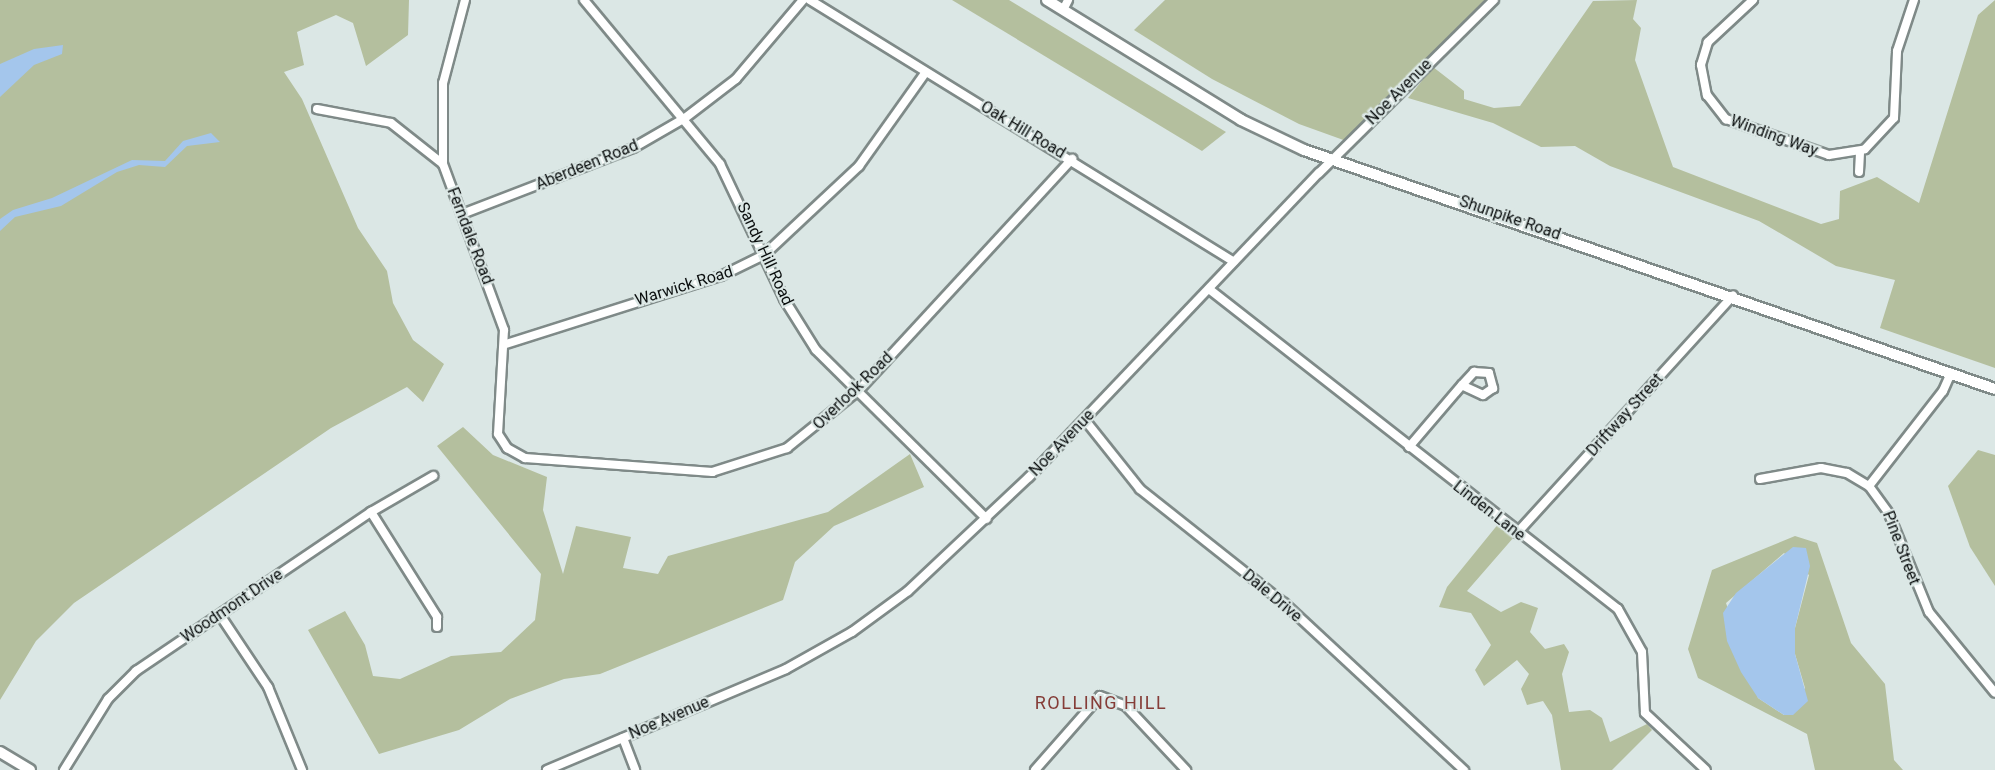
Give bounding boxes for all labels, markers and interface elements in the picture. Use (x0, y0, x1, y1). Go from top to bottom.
street label: Noe Avenue (1362, 55, 1436, 129)
street label: Oak Hill Road (977, 97, 1069, 163)
street label: Winding Way (1728, 111, 1820, 161)
street label: Aberdeen Road (533, 136, 641, 194)
street label: Ferndale Road (443, 185, 497, 287)
street label: Shunpike Road (1457, 192, 1563, 244)
street label: Sandy Hill Road (733, 199, 797, 309)
street label: Warwick Road (633, 262, 735, 310)
street label: Overlook Road (809, 348, 897, 434)
street label: Driftway Street (1583, 370, 1667, 460)
street label: Noe Avenue (1025, 406, 1099, 480)
street label: Linden Lane (1449, 477, 1529, 545)
street label: Pine Street (1878, 508, 1924, 588)
street label: Woodmont Drive (178, 565, 286, 647)
street label: Dale Drive (1238, 566, 1306, 626)
street label: Noe Avenue (626, 692, 712, 744)
district label: ROLLING HILL (1035, 692, 1167, 714)

